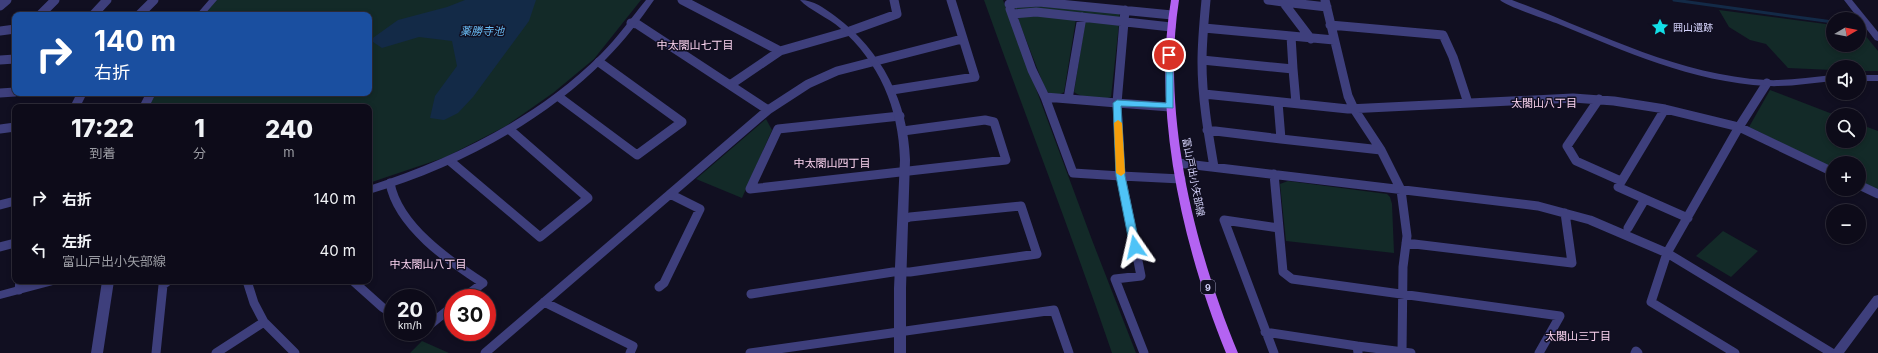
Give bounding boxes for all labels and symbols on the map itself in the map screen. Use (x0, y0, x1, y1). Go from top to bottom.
north arrow (1826, 12, 1866, 52)
place icon: 囲山遺跡 (1650, 17, 1670, 37)
place label: 囲山遺跡 (1673, 21, 1713, 33)
water label: 薬勝寺池 (460, 24, 505, 38)
district label: 中太閤山七丁目 (657, 38, 734, 52)
pin (1152, 38, 1186, 72)
district label: 太閤山八丁目 (1511, 96, 1577, 110)
street label: 富山戸出小矢部線 (1180, 137, 1208, 217)
district label: 中太閤山四丁目 (794, 156, 871, 170)
position arrow (1114, 226, 1156, 268)
district label: 中太閤山八丁目 (390, 257, 467, 271)
road number: 9 (1201, 280, 1215, 294)
speed limit sign: 30 (444, 289, 496, 341)
district label: 太閤山三丁目 (1545, 329, 1611, 343)

